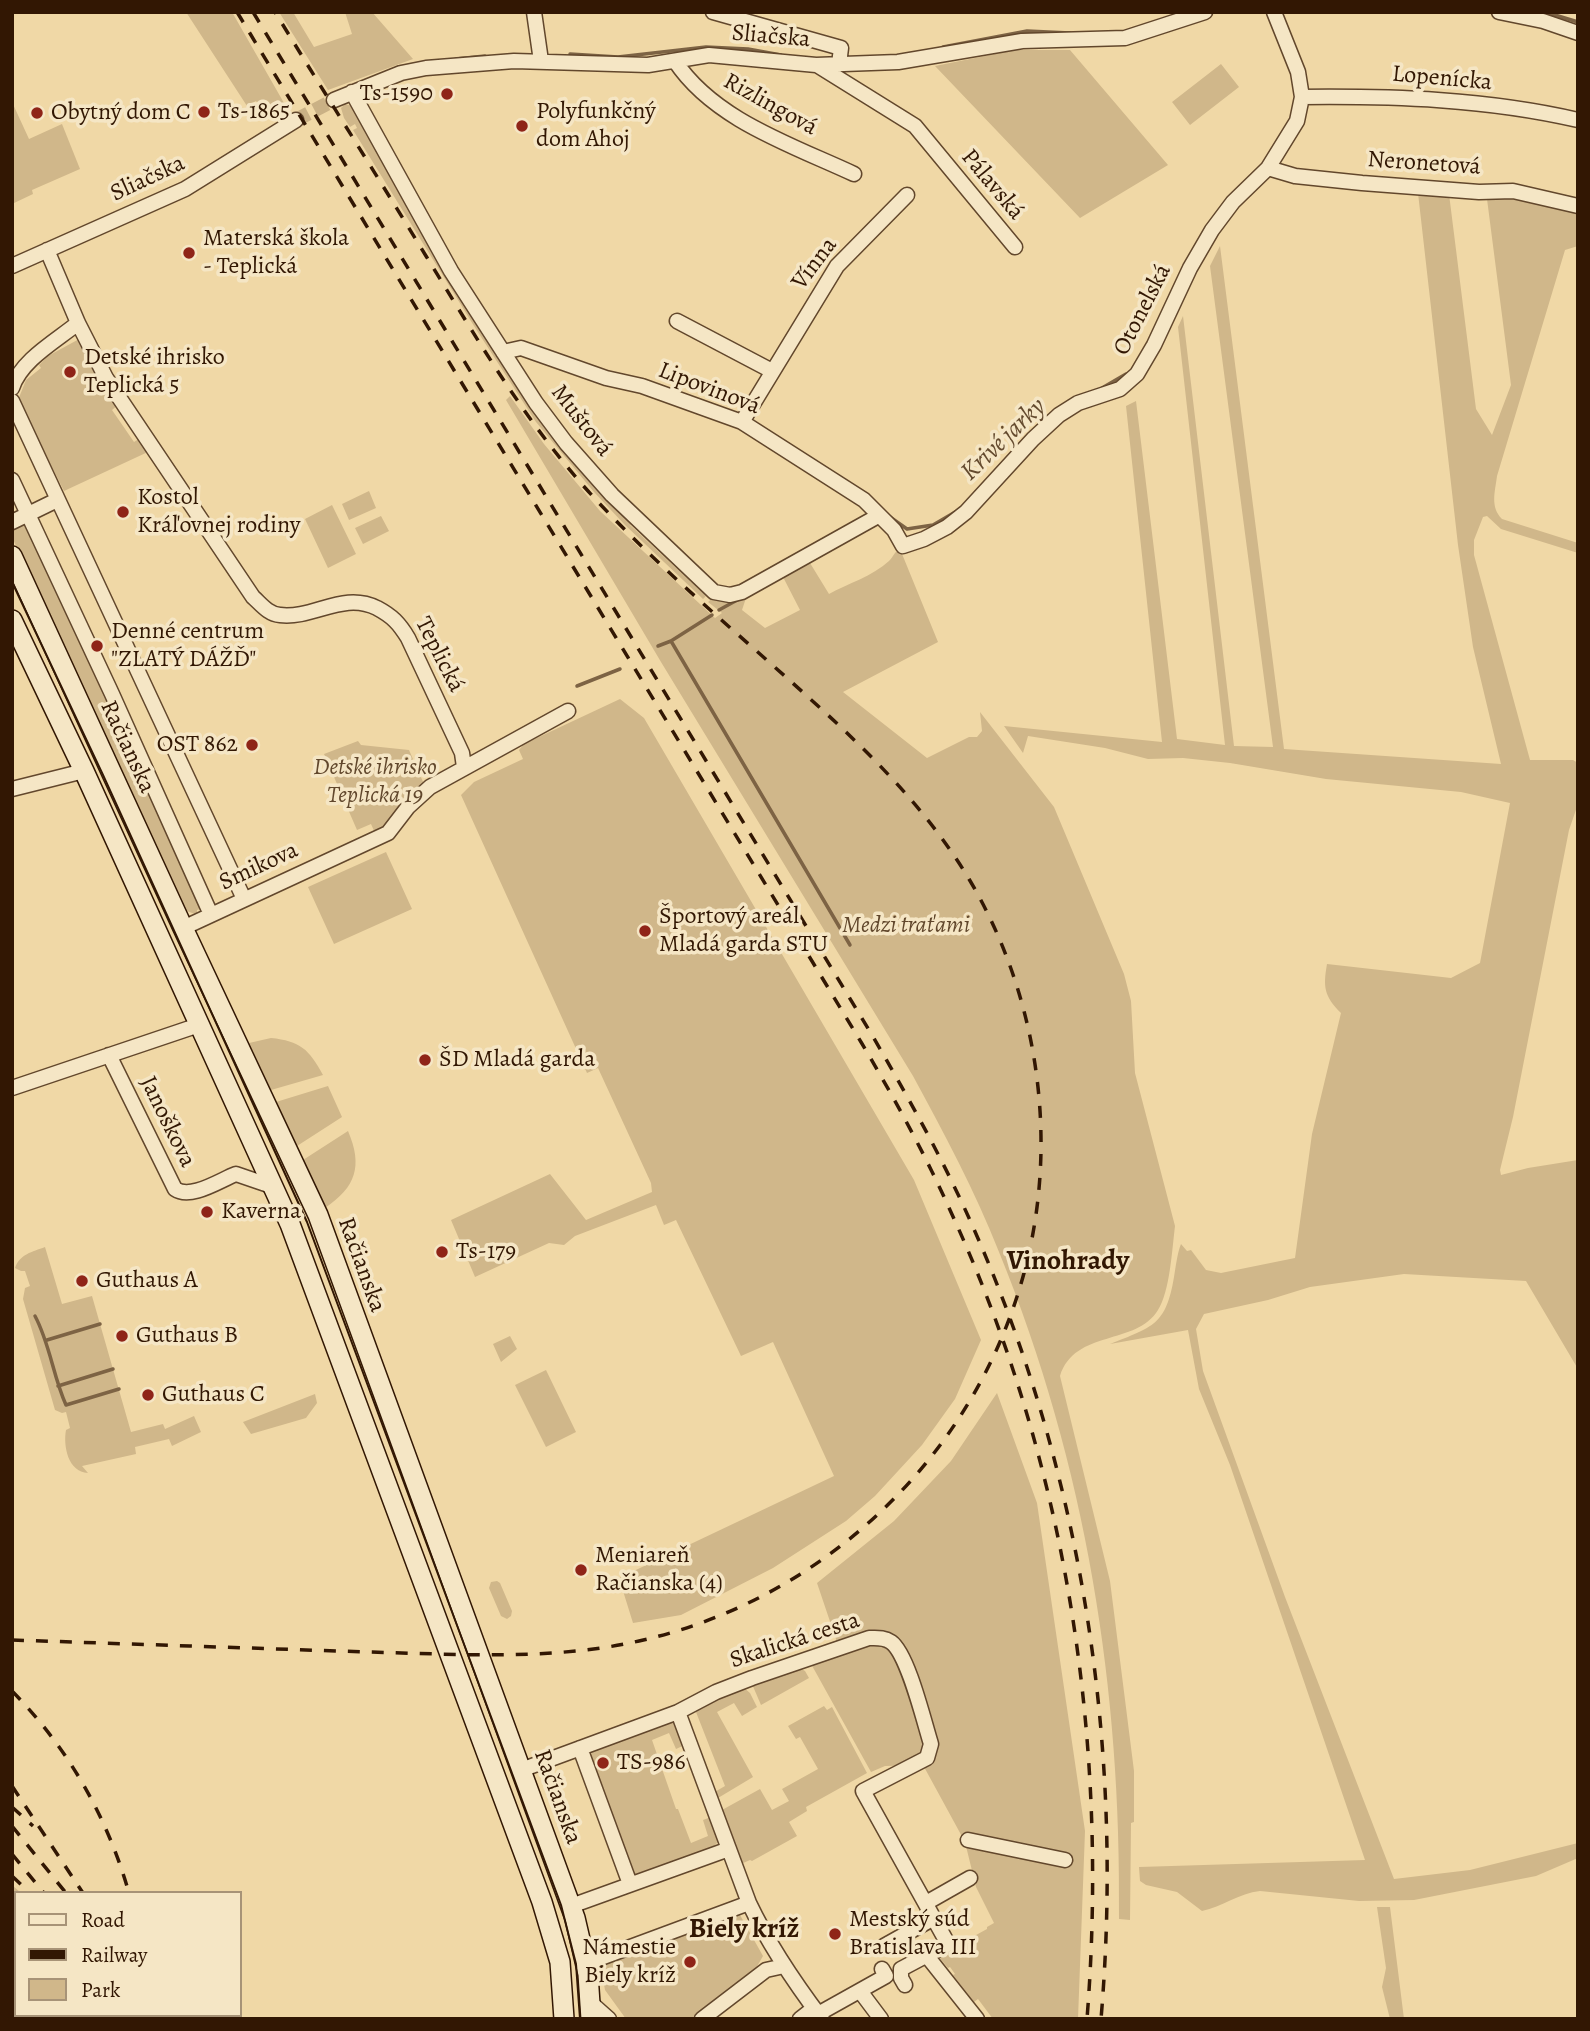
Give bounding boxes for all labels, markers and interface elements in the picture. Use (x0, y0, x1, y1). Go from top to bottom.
street label: Sliačska (731, 19, 811, 55)
street label: Lopenícka (1391, 60, 1493, 98)
street label: Rizlingová (718, 67, 822, 143)
place label: Ts-1590 (360, 80, 433, 108)
marker: Ts-1590 (439, 86, 455, 102)
place label: Ts-1865 (218, 98, 290, 126)
place label: Polyfunkčný dom Ahoj (536, 98, 656, 154)
place label: Obytný dom C (51, 99, 191, 127)
marker: Ts-1865 (196, 104, 212, 120)
marker: Obytný dom C (29, 105, 45, 121)
marker: Polyfunkčný dom Ahoj (514, 118, 530, 134)
street label: Pálavská (954, 144, 1030, 226)
street label: Neronetová (1366, 146, 1482, 182)
street label: Sliačska (106, 149, 190, 209)
place label: Materská škola - Teplická (203, 225, 349, 281)
street label: Vínna (786, 232, 844, 296)
marker: Materská škola - Teplická (181, 245, 197, 261)
street label: Otonelská (1108, 260, 1178, 360)
place label: Detské ihrisko Teplická 5 (84, 344, 225, 400)
street label: Lipovinová (654, 356, 764, 422)
marker: Detské ihrisko Teplická 5 (62, 364, 78, 380)
street label: Muštová (544, 379, 618, 463)
water label: Krivé jarky (955, 392, 1053, 488)
place label: Kostol Kráľovnej rodiny (137, 484, 300, 540)
marker: Kostol Kráľovnej rodiny (115, 504, 131, 520)
street label: Teplická (408, 613, 470, 697)
place label: Denné centrum "ZLATÝ DÁŽĎ" (111, 618, 264, 674)
marker: Denné centrum "ZLATÝ DÁŽĎ" (89, 638, 105, 654)
street label: Račianska (93, 696, 161, 798)
place label: OST 862 (157, 731, 238, 759)
marker: OST 862 (244, 737, 260, 753)
park label: Detské ihrisko Teplická 19 (313, 754, 437, 810)
street label: Smikova (215, 836, 303, 898)
place label: Športový areál Mladá garda STU (659, 903, 828, 959)
park label: Medzi traťami (842, 912, 970, 940)
marker: Športový areál Mladá garda STU (637, 923, 653, 939)
place label: ŠD Mladá garda (439, 1046, 595, 1074)
marker: ŠD Mladá garda (417, 1052, 433, 1068)
street label: Janoškova (133, 1072, 201, 1172)
place label: Kaverna (221, 1198, 301, 1226)
marker: Kaverna (199, 1204, 215, 1220)
street label: Račianska (331, 1214, 391, 1316)
place label: Ts-179 (456, 1238, 516, 1266)
marker: Ts-179 (434, 1244, 450, 1260)
district label: Vinohrady (1007, 1245, 1129, 1279)
place label: Guthaus A (96, 1267, 198, 1295)
marker: Guthaus A (74, 1273, 90, 1289)
place label: Guthaus B (136, 1322, 238, 1350)
marker: Guthaus B (114, 1328, 130, 1344)
place label: Guthaus C (162, 1381, 265, 1409)
marker: Guthaus C (140, 1387, 156, 1403)
place label: Meniareň Račianska (4) (595, 1542, 723, 1598)
marker: Meniareň Račianska (4) (573, 1562, 589, 1578)
street label: Skalická cesta (727, 1607, 863, 1675)
street label: Račianska (527, 1746, 587, 1848)
place label: TS-986 (617, 1749, 686, 1777)
marker: TS-986 (595, 1755, 611, 1771)
legend (14, 1891, 242, 2017)
text: Road (81, 1906, 125, 1934)
place label: Mestský súd Bratislava III (849, 1906, 976, 1962)
district label: Biely kríž (689, 1913, 799, 1947)
marker: Mestský súd Bratislava III (827, 1926, 843, 1942)
place label: Námestie Biely kríž (582, 1934, 676, 1990)
text: Railway (81, 1941, 147, 1969)
marker: Námestie Biely kríž (682, 1954, 698, 1970)
text: Park (81, 1976, 120, 2004)

